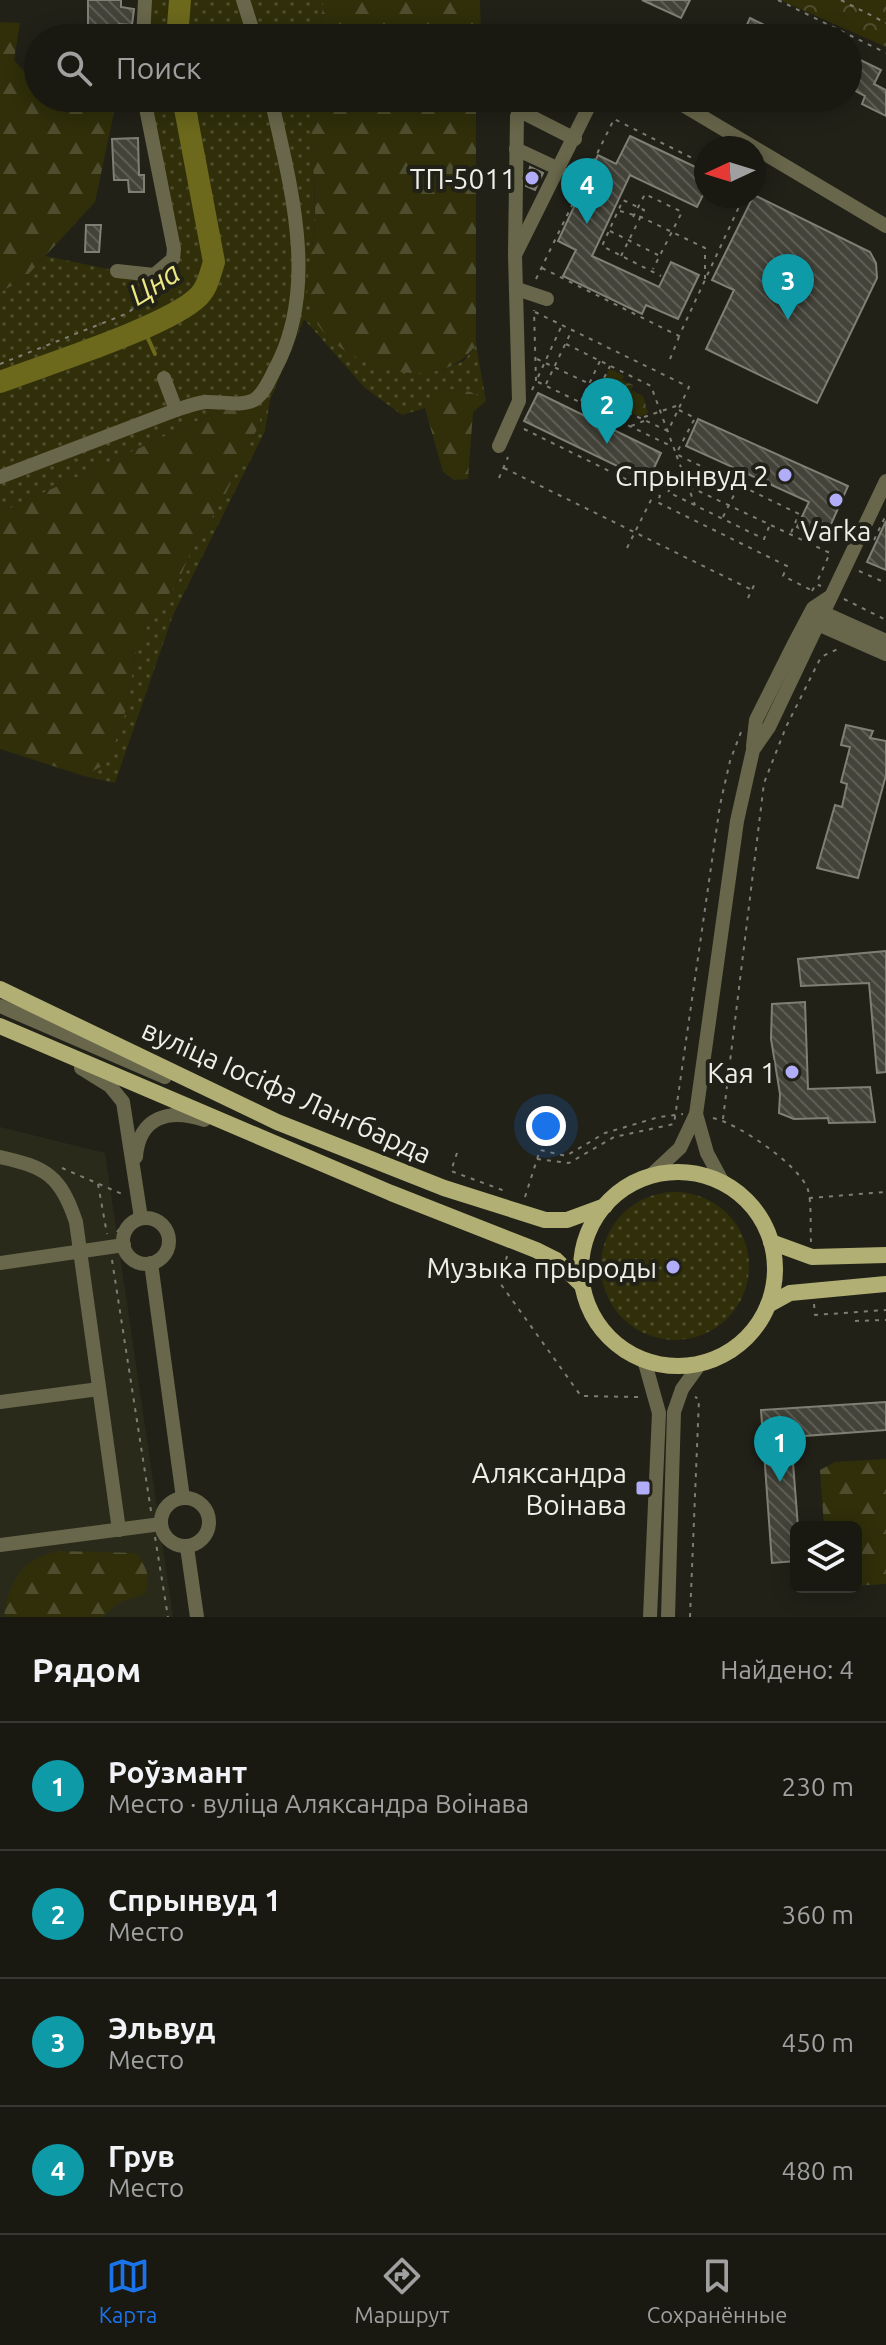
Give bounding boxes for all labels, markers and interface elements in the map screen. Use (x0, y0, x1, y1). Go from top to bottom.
search box (24, 24, 862, 112)
icon: search (52, 46, 96, 90)
text: Поиск (116, 51, 201, 85)
north arrow (694, 136, 766, 208)
pin: 4 (561, 158, 613, 224)
place label: ТП-5011 (410, 163, 516, 194)
marker: ТП-5011 (523, 169, 541, 187)
water label: Цна (122, 254, 186, 312)
pin: 3 (762, 254, 814, 320)
pin: 2 (581, 378, 633, 444)
place label: Спрынвуд 2 (615, 460, 769, 491)
marker: Спрынвуд 2 (776, 466, 794, 484)
marker: Varka (827, 491, 845, 509)
place label: Varka (801, 515, 871, 546)
street label: вуліца Іосіфа Лангбарда (137, 1013, 437, 1169)
place label: Кая 1 (707, 1057, 776, 1088)
marker: Кая 1 (783, 1063, 801, 1081)
your location (526, 1106, 566, 1146)
place label: Музыка прыроды (426, 1252, 657, 1283)
marker: Музыка прыроды (664, 1258, 682, 1276)
pin: 1 (754, 1416, 806, 1482)
place label: Аляксандра Воінава (472, 1457, 627, 1520)
marker: Аляксандра Воінава (634, 1479, 652, 1497)
map controls (790, 1521, 862, 1593)
button: layers (790, 1521, 862, 1593)
text: Рядом (32, 1650, 141, 1688)
text: Найдено: 4 (720, 1655, 854, 1684)
text: Роўзмант (108, 1755, 247, 1789)
text: 1 (51, 1772, 65, 1801)
text: 230 m (782, 1772, 854, 1801)
text: Место · вуліца Аляксандра Воінава (108, 1789, 529, 1818)
text: Спрынвуд 1 (108, 1883, 281, 1917)
text: 2 (51, 1900, 65, 1929)
text: 360 m (782, 1900, 854, 1929)
text: Место (108, 1917, 184, 1946)
text: Эльвуд (108, 2011, 215, 2045)
text: 3 (51, 2028, 65, 2057)
text: 450 m (782, 2028, 854, 2057)
text: Место (108, 2045, 184, 2074)
text: Грув (108, 2139, 175, 2173)
text: 4 (51, 2156, 65, 2185)
text: 480 m (782, 2156, 854, 2185)
text: Место (108, 2173, 184, 2202)
tab: Карта (99, 2254, 157, 2327)
tab: Маршрут (355, 2254, 449, 2327)
tab: Сохранённые (647, 2254, 787, 2327)

